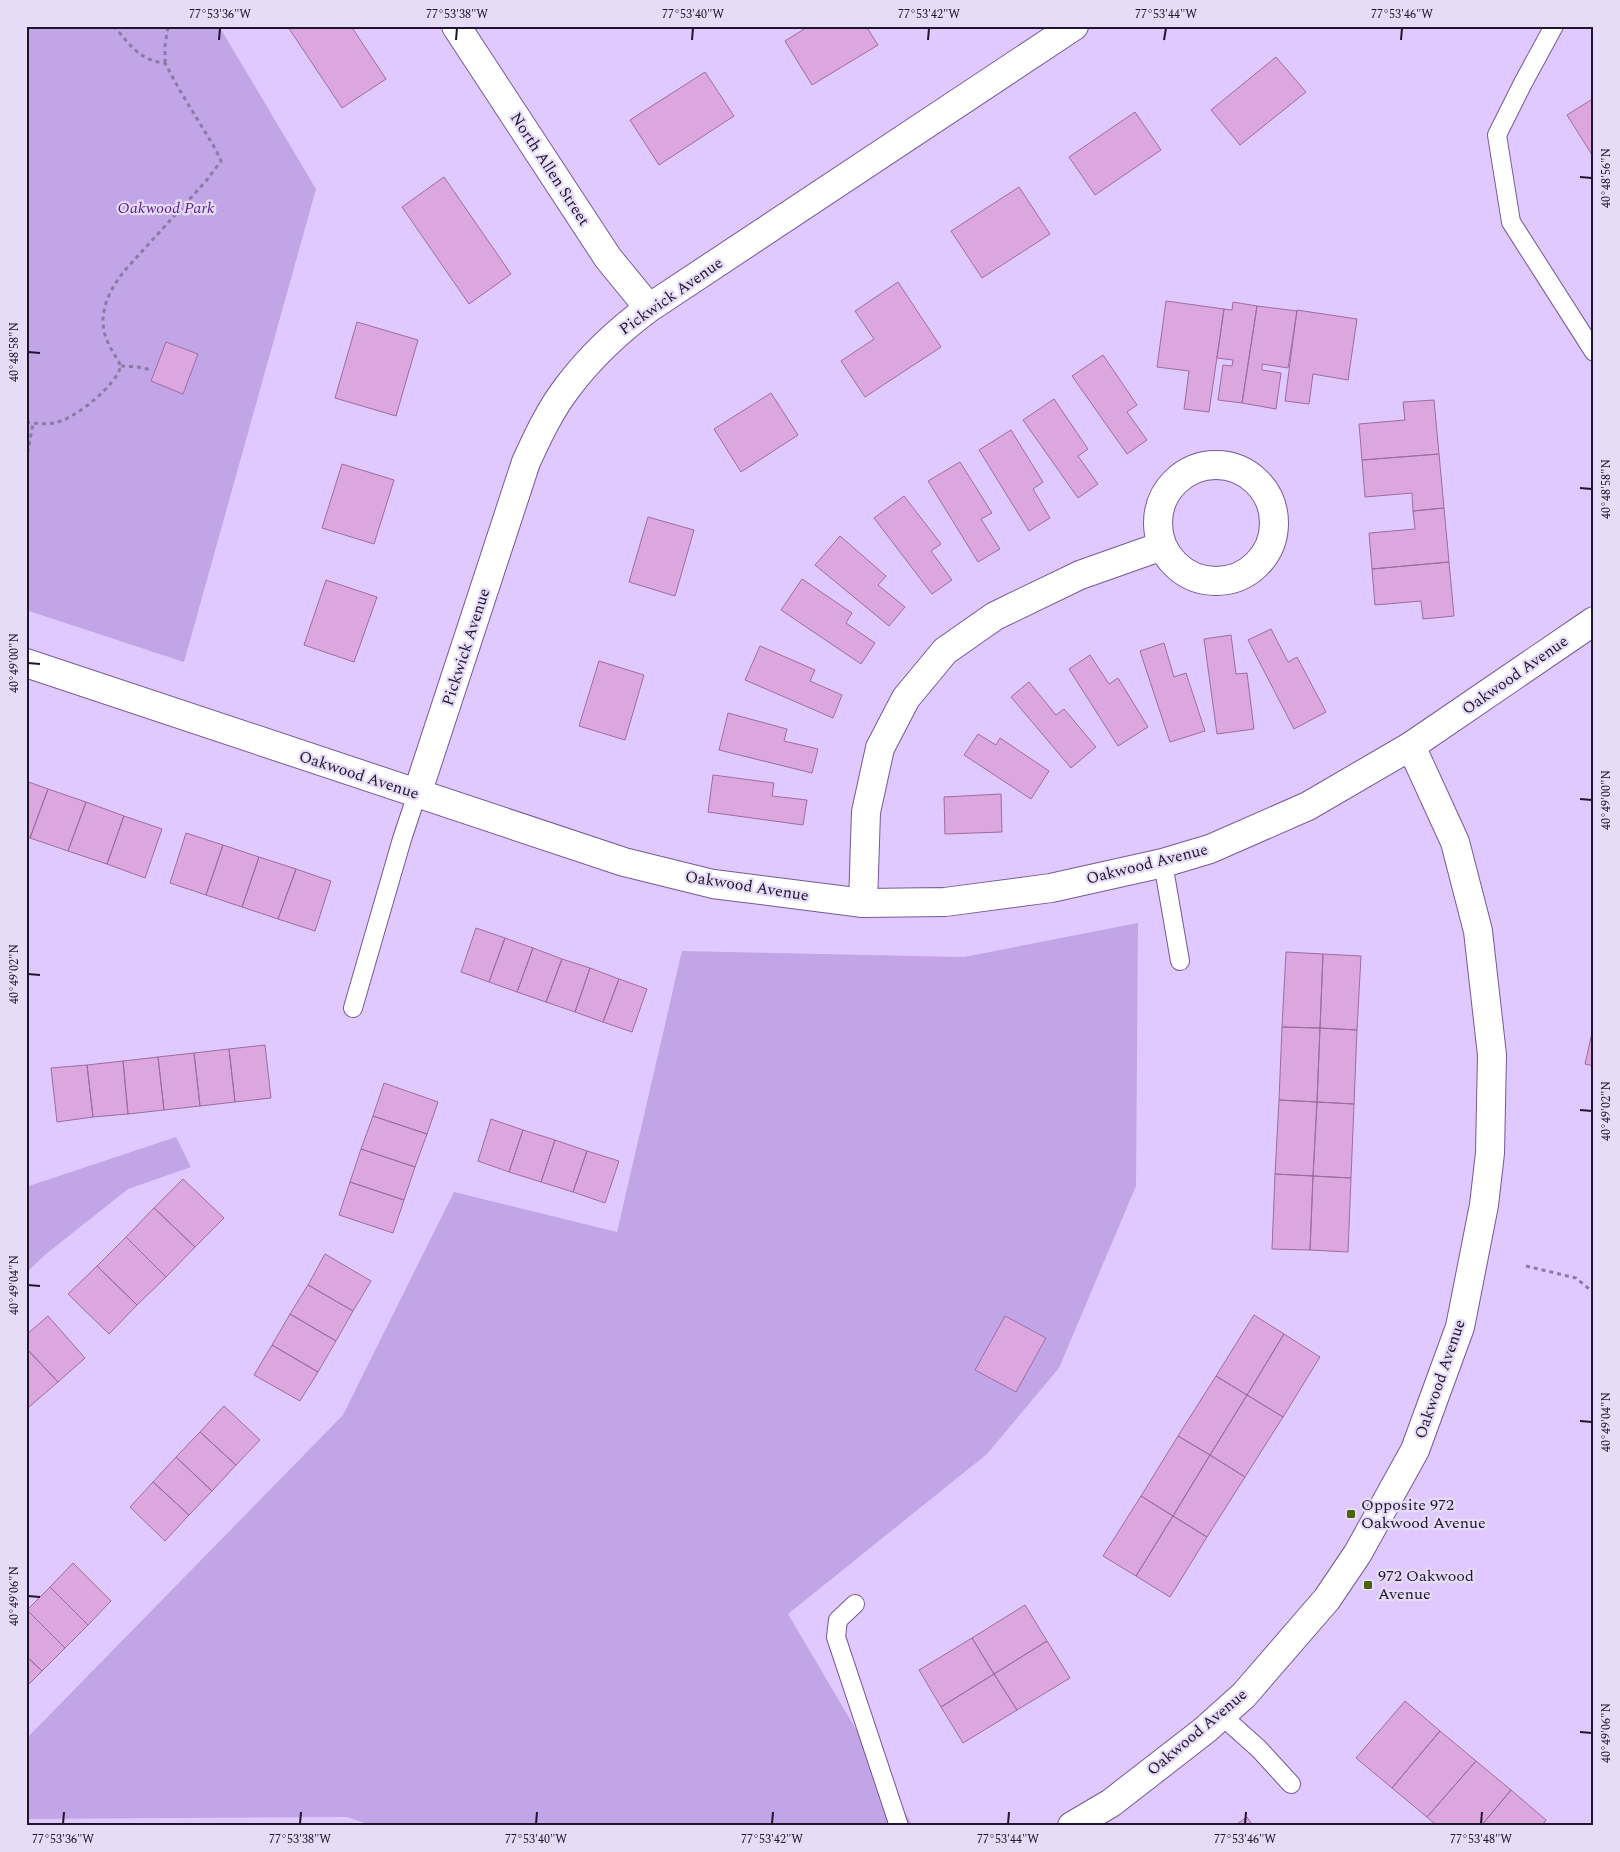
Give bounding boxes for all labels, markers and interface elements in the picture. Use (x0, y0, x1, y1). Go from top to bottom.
text: 77°53'36"W (189, 5, 251, 24)
text: 77°53'38"W (426, 5, 488, 24)
text: 77°53'40"W (662, 5, 724, 24)
text: 77°53'42"W (898, 5, 960, 24)
text: 77°53'44"W (1135, 5, 1197, 24)
text: 77°53'46"W (1371, 5, 1433, 24)
street label: North Allen Street (504, 108, 596, 231)
text: 40°48'56"N (1597, 148, 1616, 208)
park label: Oakwood Park (118, 196, 215, 220)
street label: Pickwick Avenue (614, 251, 728, 341)
text: 40°48'58"N (5, 322, 24, 382)
text: 40°48'58"N (1597, 459, 1616, 519)
street label: Pickwick Avenue (436, 585, 496, 709)
street label: Oakwood Avenue (1457, 629, 1573, 721)
text: 40°49'00"N (5, 633, 24, 693)
street label: Oakwood Avenue (296, 744, 422, 806)
text: 40°49'00"N (1597, 770, 1616, 830)
street label: Oakwood Avenue (1084, 837, 1210, 891)
street label: Oakwood Avenue (683, 864, 811, 908)
text: 40°49'02"N (5, 944, 24, 1004)
text: 40°49'02"N (1597, 1081, 1616, 1141)
text: 40°49'04"N (5, 1255, 24, 1315)
street label: Oakwood Avenue (1408, 1316, 1472, 1442)
text: 40°49'04"N (1597, 1392, 1616, 1452)
place label: Opposite 972 Oakwood Avenue (1361, 1493, 1486, 1535)
marker: Opposite 972 Oakwood Avenue (1345, 1508, 1357, 1520)
place label: 972 Oakwood Avenue (1378, 1564, 1474, 1606)
text: 40°49'06"N (5, 1566, 24, 1626)
marker: 972 Oakwood Avenue (1362, 1579, 1374, 1591)
street label: Oakwood Avenue (1141, 1683, 1253, 1781)
text: 40°49'06"N (1597, 1703, 1616, 1763)
text: 77°53'36"W (32, 1830, 94, 1849)
text: 77°53'38"W (269, 1830, 331, 1849)
text: 77°53'40"W (505, 1830, 567, 1849)
text: 77°53'42"W (741, 1830, 803, 1849)
text: 77°53'44"W (977, 1830, 1039, 1849)
text: 77°53'46"W (1214, 1830, 1276, 1849)
text: 77°53'48"W (1450, 1830, 1512, 1849)

